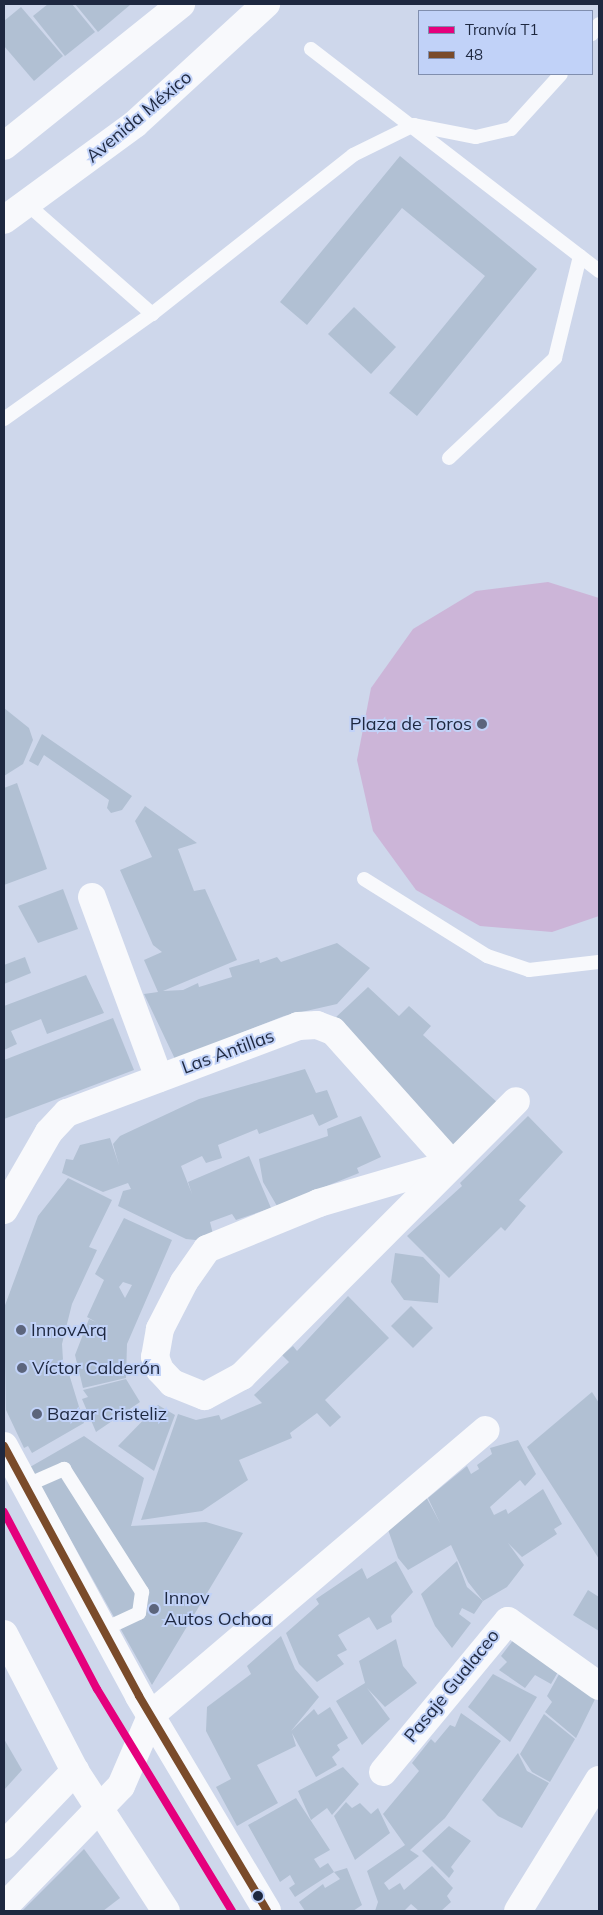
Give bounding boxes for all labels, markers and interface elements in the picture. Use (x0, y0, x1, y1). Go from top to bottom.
legend (418, 10, 593, 75)
text: Tranvía T1 (465, 20, 539, 39)
text: 48 (465, 45, 483, 64)
street label: Avenida México (82, 67, 196, 167)
place label: Plaza de Toros (350, 713, 472, 735)
marker: Plaza de Toros (476, 718, 488, 730)
street label: Las Antillas (179, 1025, 277, 1079)
place label: InnovArq (31, 1319, 107, 1341)
marker: InnovArq (15, 1324, 27, 1336)
place label: Víctor Calderón (32, 1357, 160, 1379)
marker: Víctor Calderón (16, 1362, 28, 1374)
place label: Bazar Cristeliz (47, 1403, 167, 1425)
marker: Bazar Cristeliz (31, 1408, 43, 1420)
place label: Innov Autos Ochoa (164, 1588, 272, 1630)
marker: Innov Autos Ochoa (148, 1603, 160, 1615)
street label: Pasaje Gualaceo (400, 1625, 504, 1747)
unlabelled marker (253, 1891, 263, 1901)

